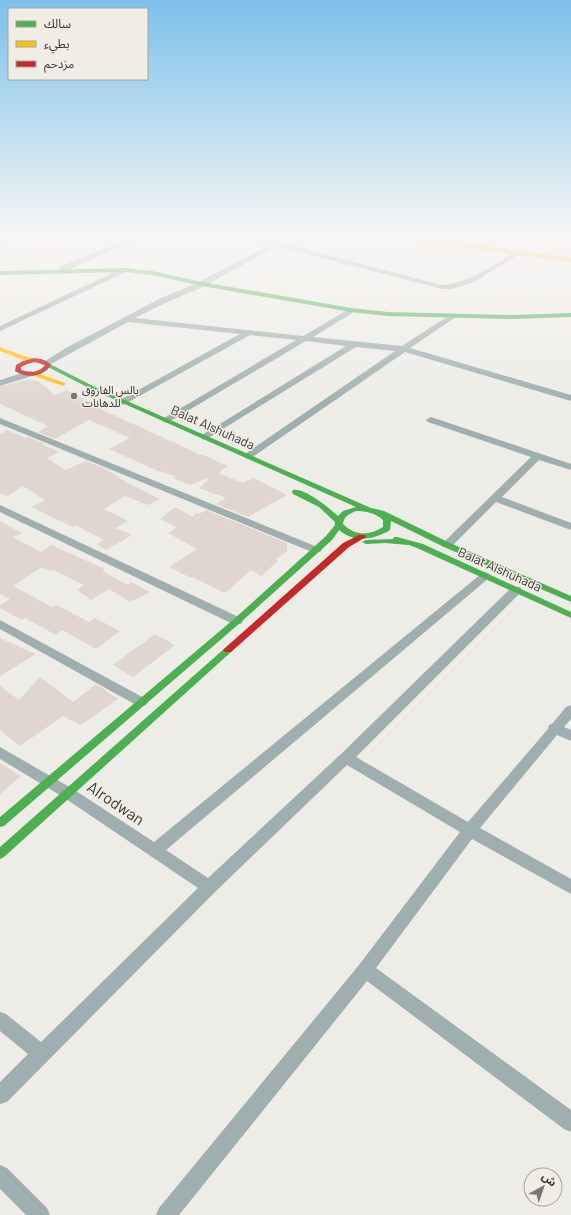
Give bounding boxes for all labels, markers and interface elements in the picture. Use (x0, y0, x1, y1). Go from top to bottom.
legend (8, 8, 148, 80)
text: سالك (44, 16, 71, 30)
text: بطيء (44, 36, 70, 54)
text: مزدحم (44, 56, 74, 73)
place label: بالس الفاروق للدهانات (82, 383, 139, 409)
marker: بالس الفاروق للدهانات (69, 391, 79, 401)
street label: Balat Alshuhada (169, 401, 257, 453)
street label: Balat Alshuhada (456, 543, 544, 595)
street label: Alrodwan (84, 777, 148, 829)
north arrow (523, 1167, 563, 1207)
text: ش (539, 1169, 560, 1190)

